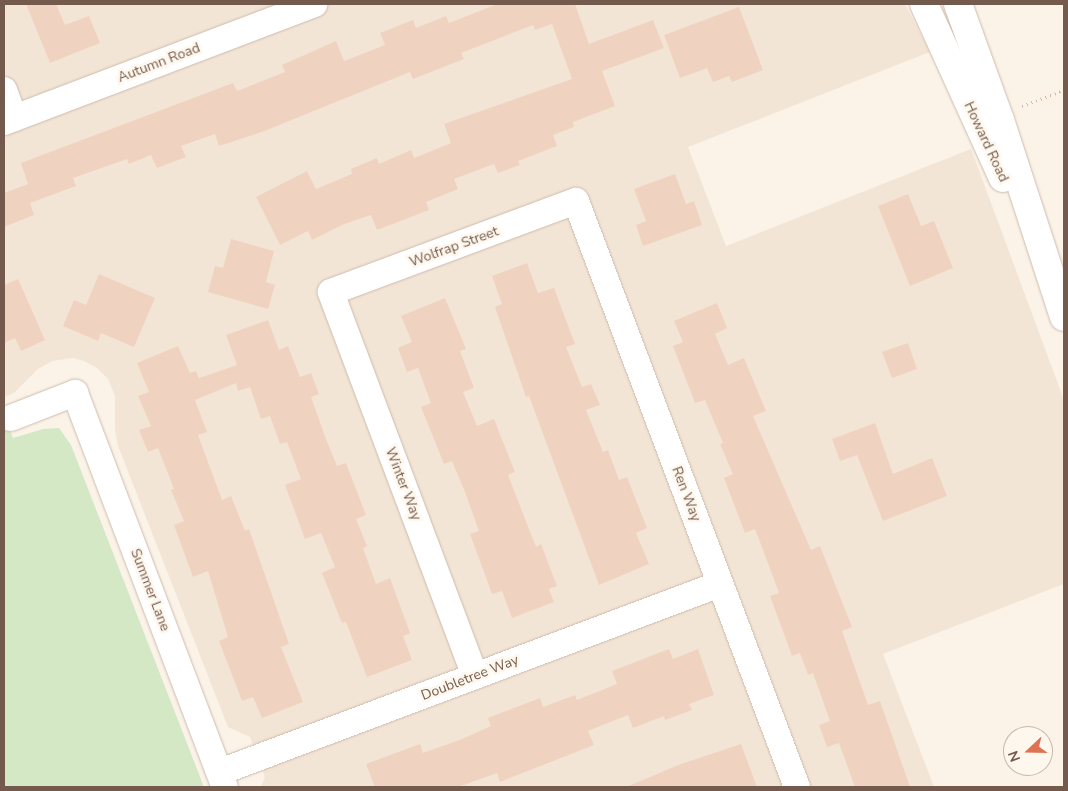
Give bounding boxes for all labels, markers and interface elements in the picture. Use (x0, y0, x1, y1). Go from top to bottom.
street label: Autumn Road (115, 40, 203, 86)
street label: Howard Road (960, 99, 1012, 185)
street label: Wolfrap Street (407, 223, 501, 271)
street label: Winter Way (381, 445, 425, 523)
street label: Ren Way (668, 464, 704, 524)
street label: Summer Lane (127, 546, 173, 634)
street label: Doubletree Way (419, 652, 521, 704)
north arrow (1003, 726, 1053, 776)
text: N (1004, 748, 1025, 765)

